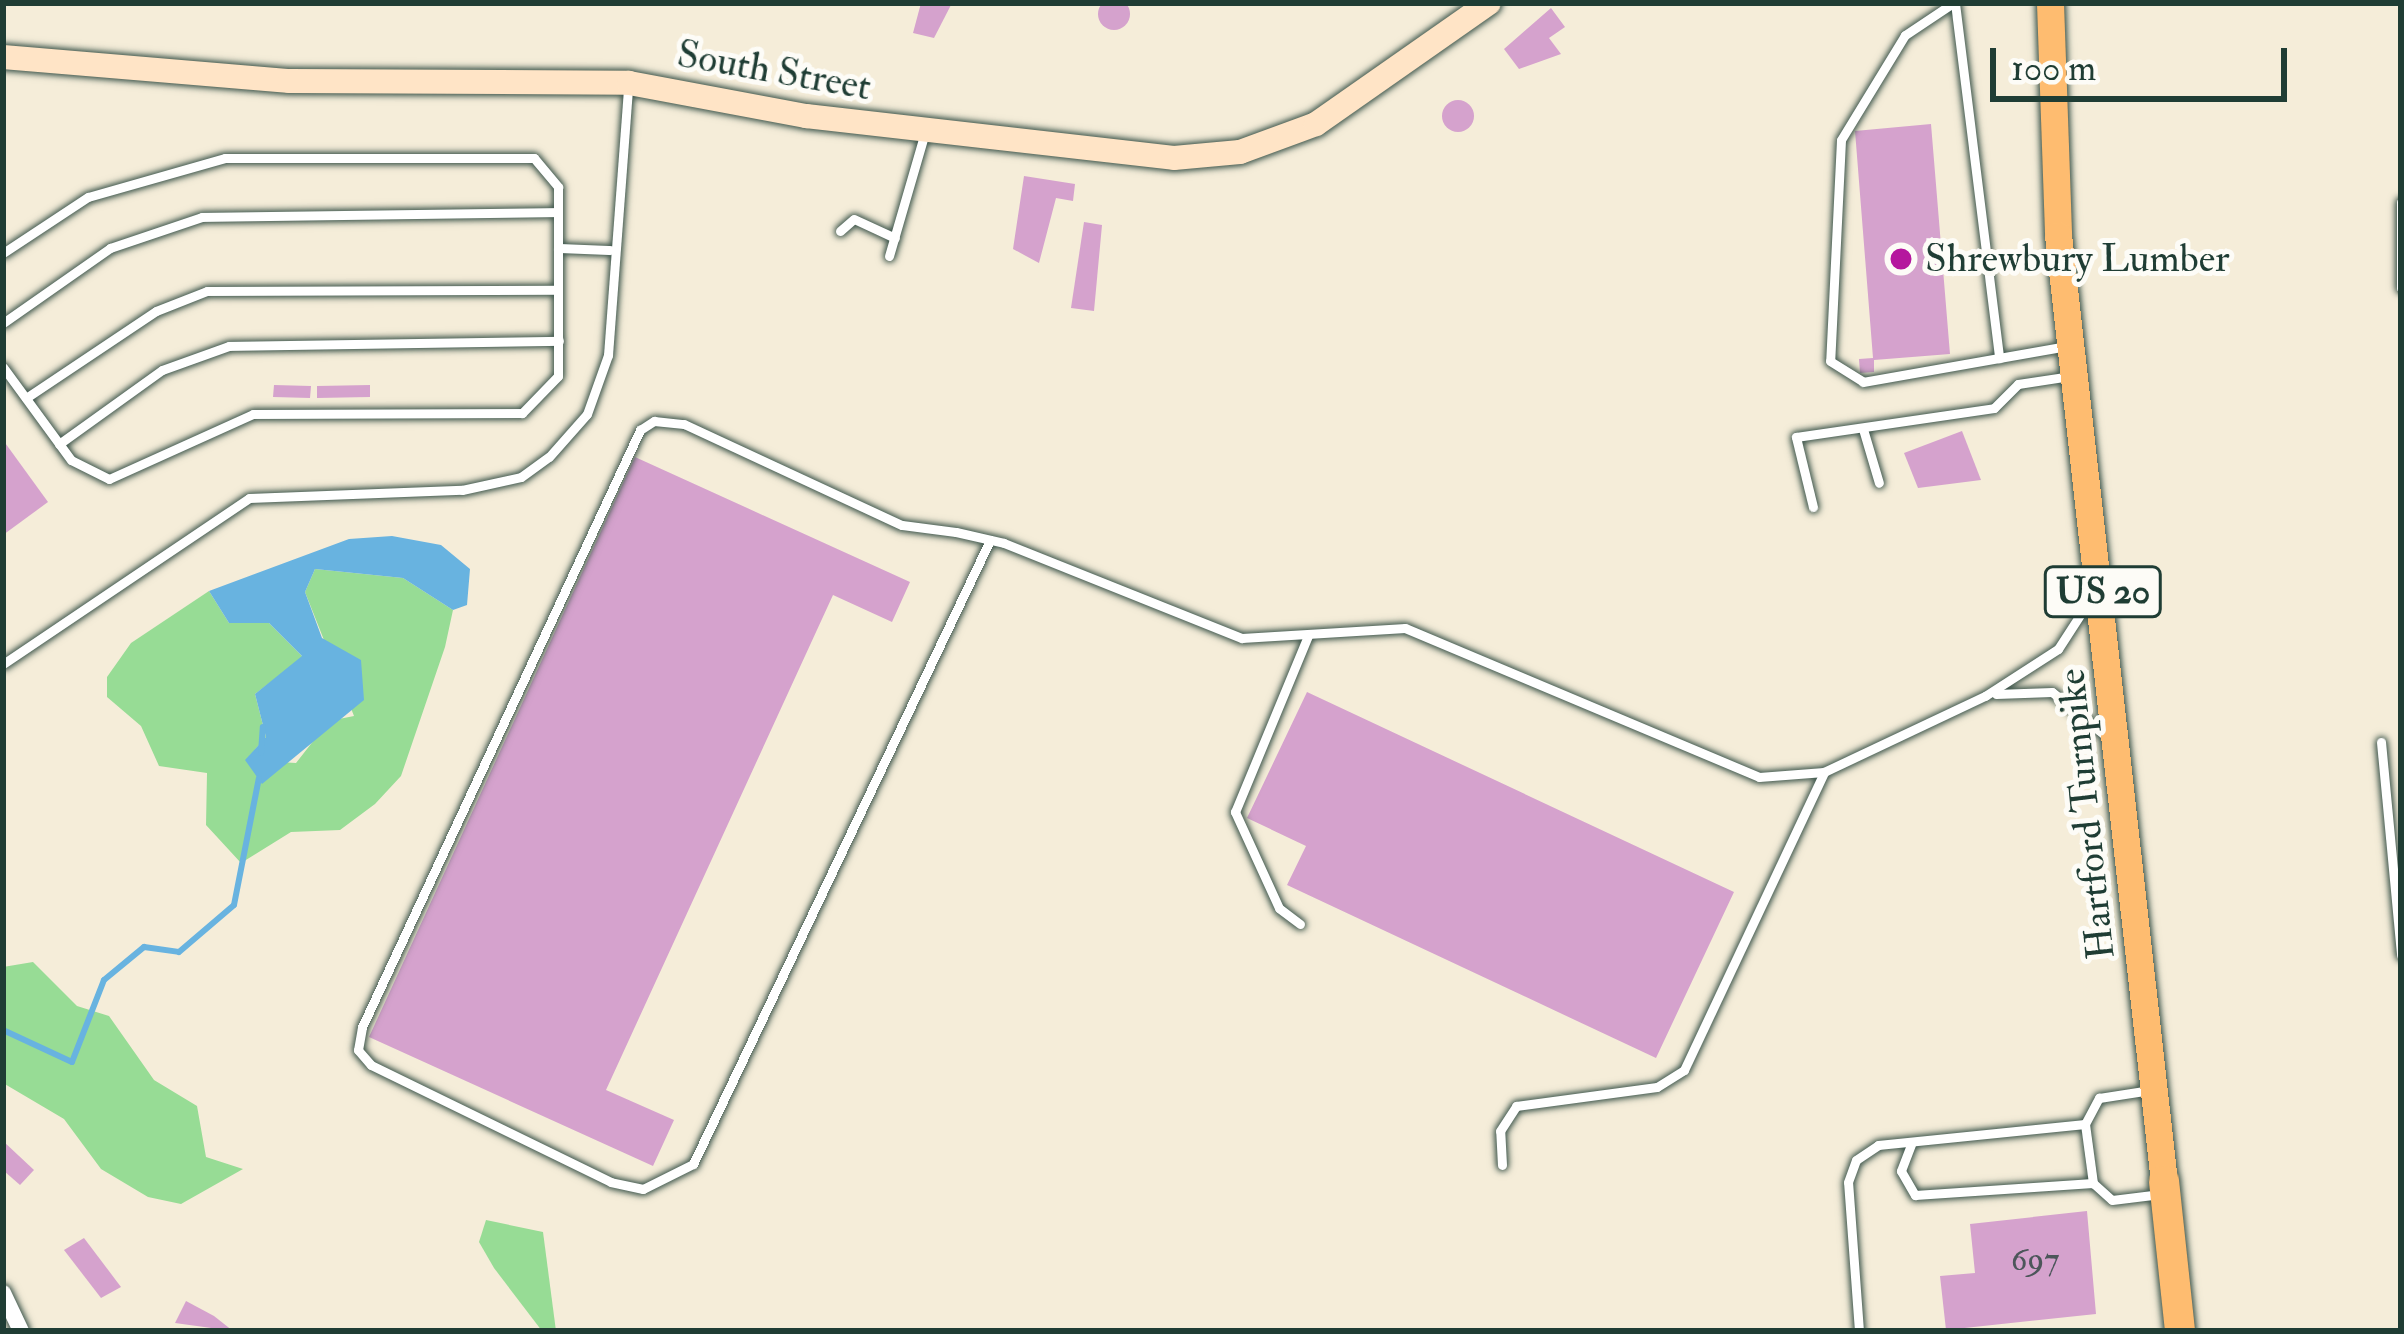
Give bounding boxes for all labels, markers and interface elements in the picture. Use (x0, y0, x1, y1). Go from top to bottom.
scale bar (1996, 24, 2293, 98)
street label: South Street (674, 31, 874, 111)
text: 100 m (2011, 46, 2096, 91)
place label: Shrewbury Lumber (1925, 236, 2229, 282)
marker: Shrewbury Lumber (1888, 246, 1914, 272)
road number: US 20 (2043, 562, 2163, 622)
street label: Hartford Turnpike (2048, 666, 2126, 962)
house number: 697 (2011, 1240, 2059, 1280)

